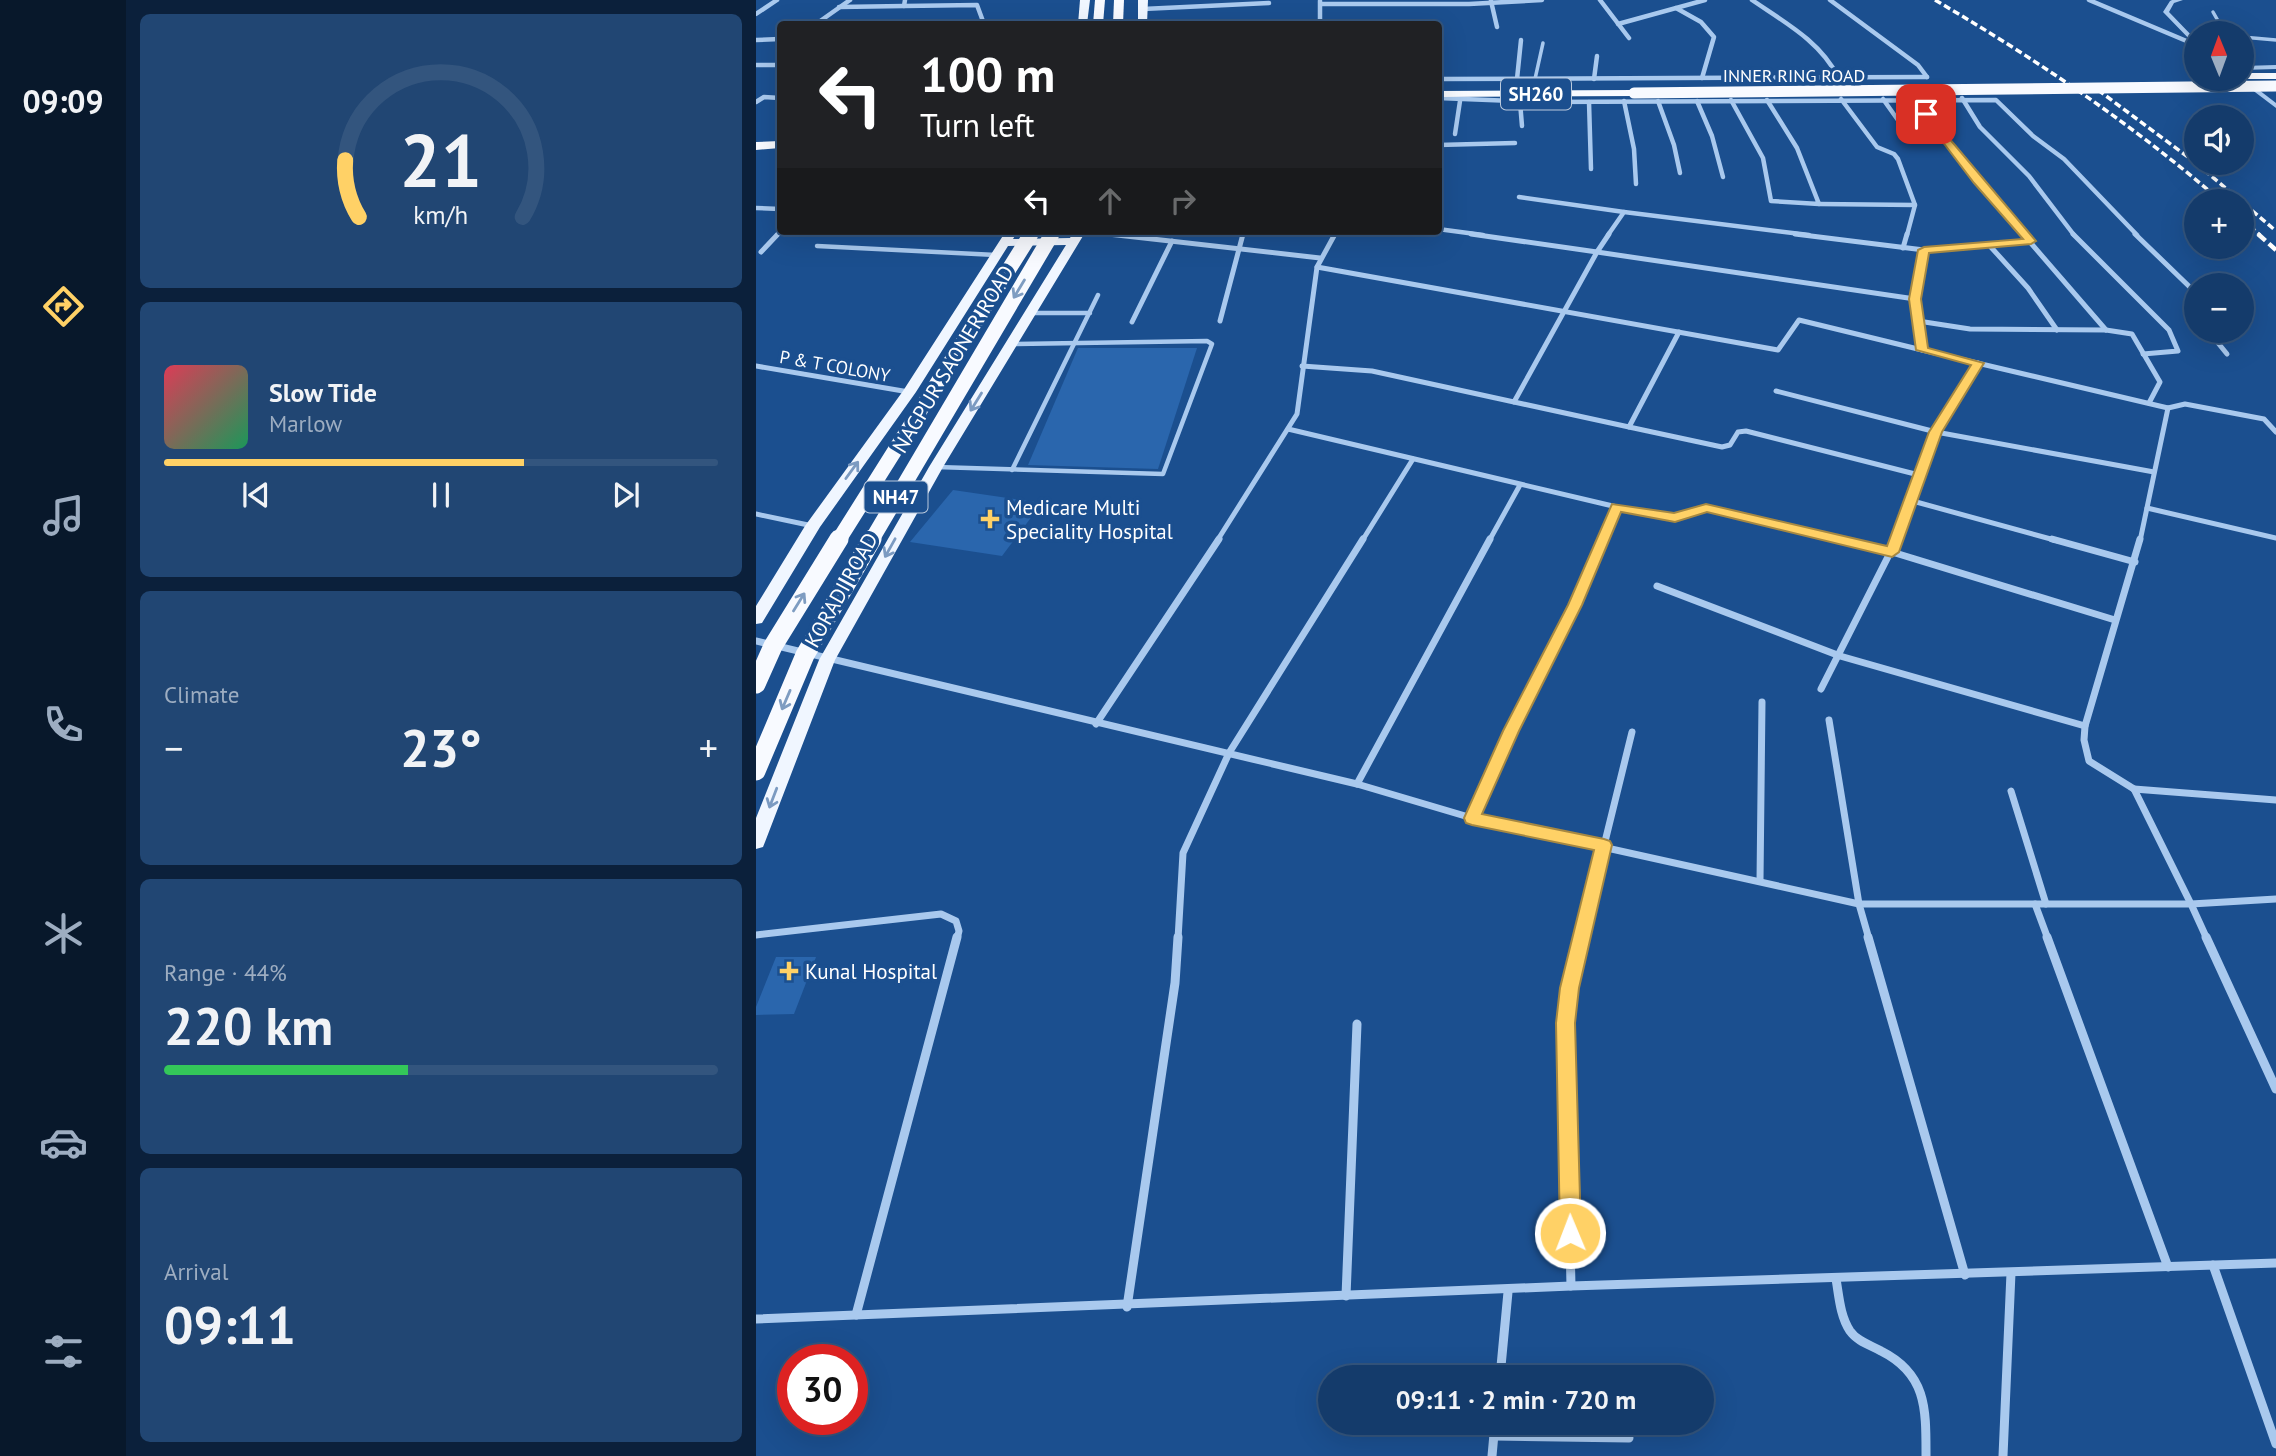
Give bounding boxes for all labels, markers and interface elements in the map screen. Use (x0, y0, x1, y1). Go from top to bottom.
north arrow (2184, 21, 2254, 91)
map controls (2184, 21, 2254, 343)
text: 100 m (920, 42, 1055, 106)
icon: left (805, 49, 896, 140)
street label: INNER RING ROAD (1723, 64, 1865, 87)
road number: SH260 (1501, 78, 1571, 110)
text: 09:09 (22, 80, 104, 122)
pin (1896, 84, 1956, 144)
icon: arrive (1907, 95, 1945, 133)
text: Turn left (920, 104, 1035, 146)
button: sound (2184, 105, 2254, 175)
text: 21 (400, 114, 482, 208)
icon: left (1018, 182, 1056, 220)
icon: ahead (1091, 182, 1129, 220)
icon: right (1164, 182, 1202, 220)
button: + (2184, 189, 2254, 259)
text: km/h (414, 199, 468, 231)
street label: NAGPUR SAONER ROAD (886, 260, 1020, 458)
button: − (2184, 273, 2254, 343)
one-way arrow (1012, 279, 1026, 299)
icon: directions (39, 282, 88, 331)
street label: P & T COLONY (778, 345, 892, 387)
text: Slow Tide (269, 376, 377, 409)
one-way arrow (968, 392, 982, 412)
text: Marlow (269, 409, 342, 438)
one-way arrow (845, 461, 860, 480)
icon: previous (237, 476, 275, 514)
icon: pause (422, 476, 460, 514)
icon: next (607, 476, 645, 514)
road number: NH47 (864, 482, 928, 512)
icon: music (39, 491, 88, 540)
place label: Medicare Multi Speciality Hospital (1006, 494, 1173, 545)
marker: Medicare Multi Speciality Hospital (980, 509, 1000, 529)
street label: KORADI ROAD (798, 528, 884, 652)
one-way arrow (883, 537, 896, 558)
one-way arrow (793, 593, 807, 613)
text: Climate (164, 680, 239, 709)
one-way arrow (779, 689, 792, 710)
icon: phone (39, 700, 88, 749)
text: 23° (400, 714, 482, 781)
text: − (164, 723, 183, 772)
text: + (699, 723, 718, 772)
one-way arrow (766, 786, 779, 808)
icon: climate (39, 909, 88, 958)
text: Range · 44% (164, 958, 287, 987)
place label: Kunal Hospital (805, 958, 937, 985)
marker: Kunal Hospital (779, 961, 799, 981)
text: 220 km (164, 992, 333, 1059)
icon: car (39, 1118, 88, 1167)
position arrow (1533, 1196, 1607, 1270)
text: Arrival (164, 1257, 228, 1286)
text: 09:11 (164, 1291, 296, 1358)
icon: filters (39, 1327, 88, 1376)
speed limit sign: 30 (777, 1344, 868, 1435)
text: 09:11 · 2 min · 720 m (1396, 1383, 1636, 1416)

